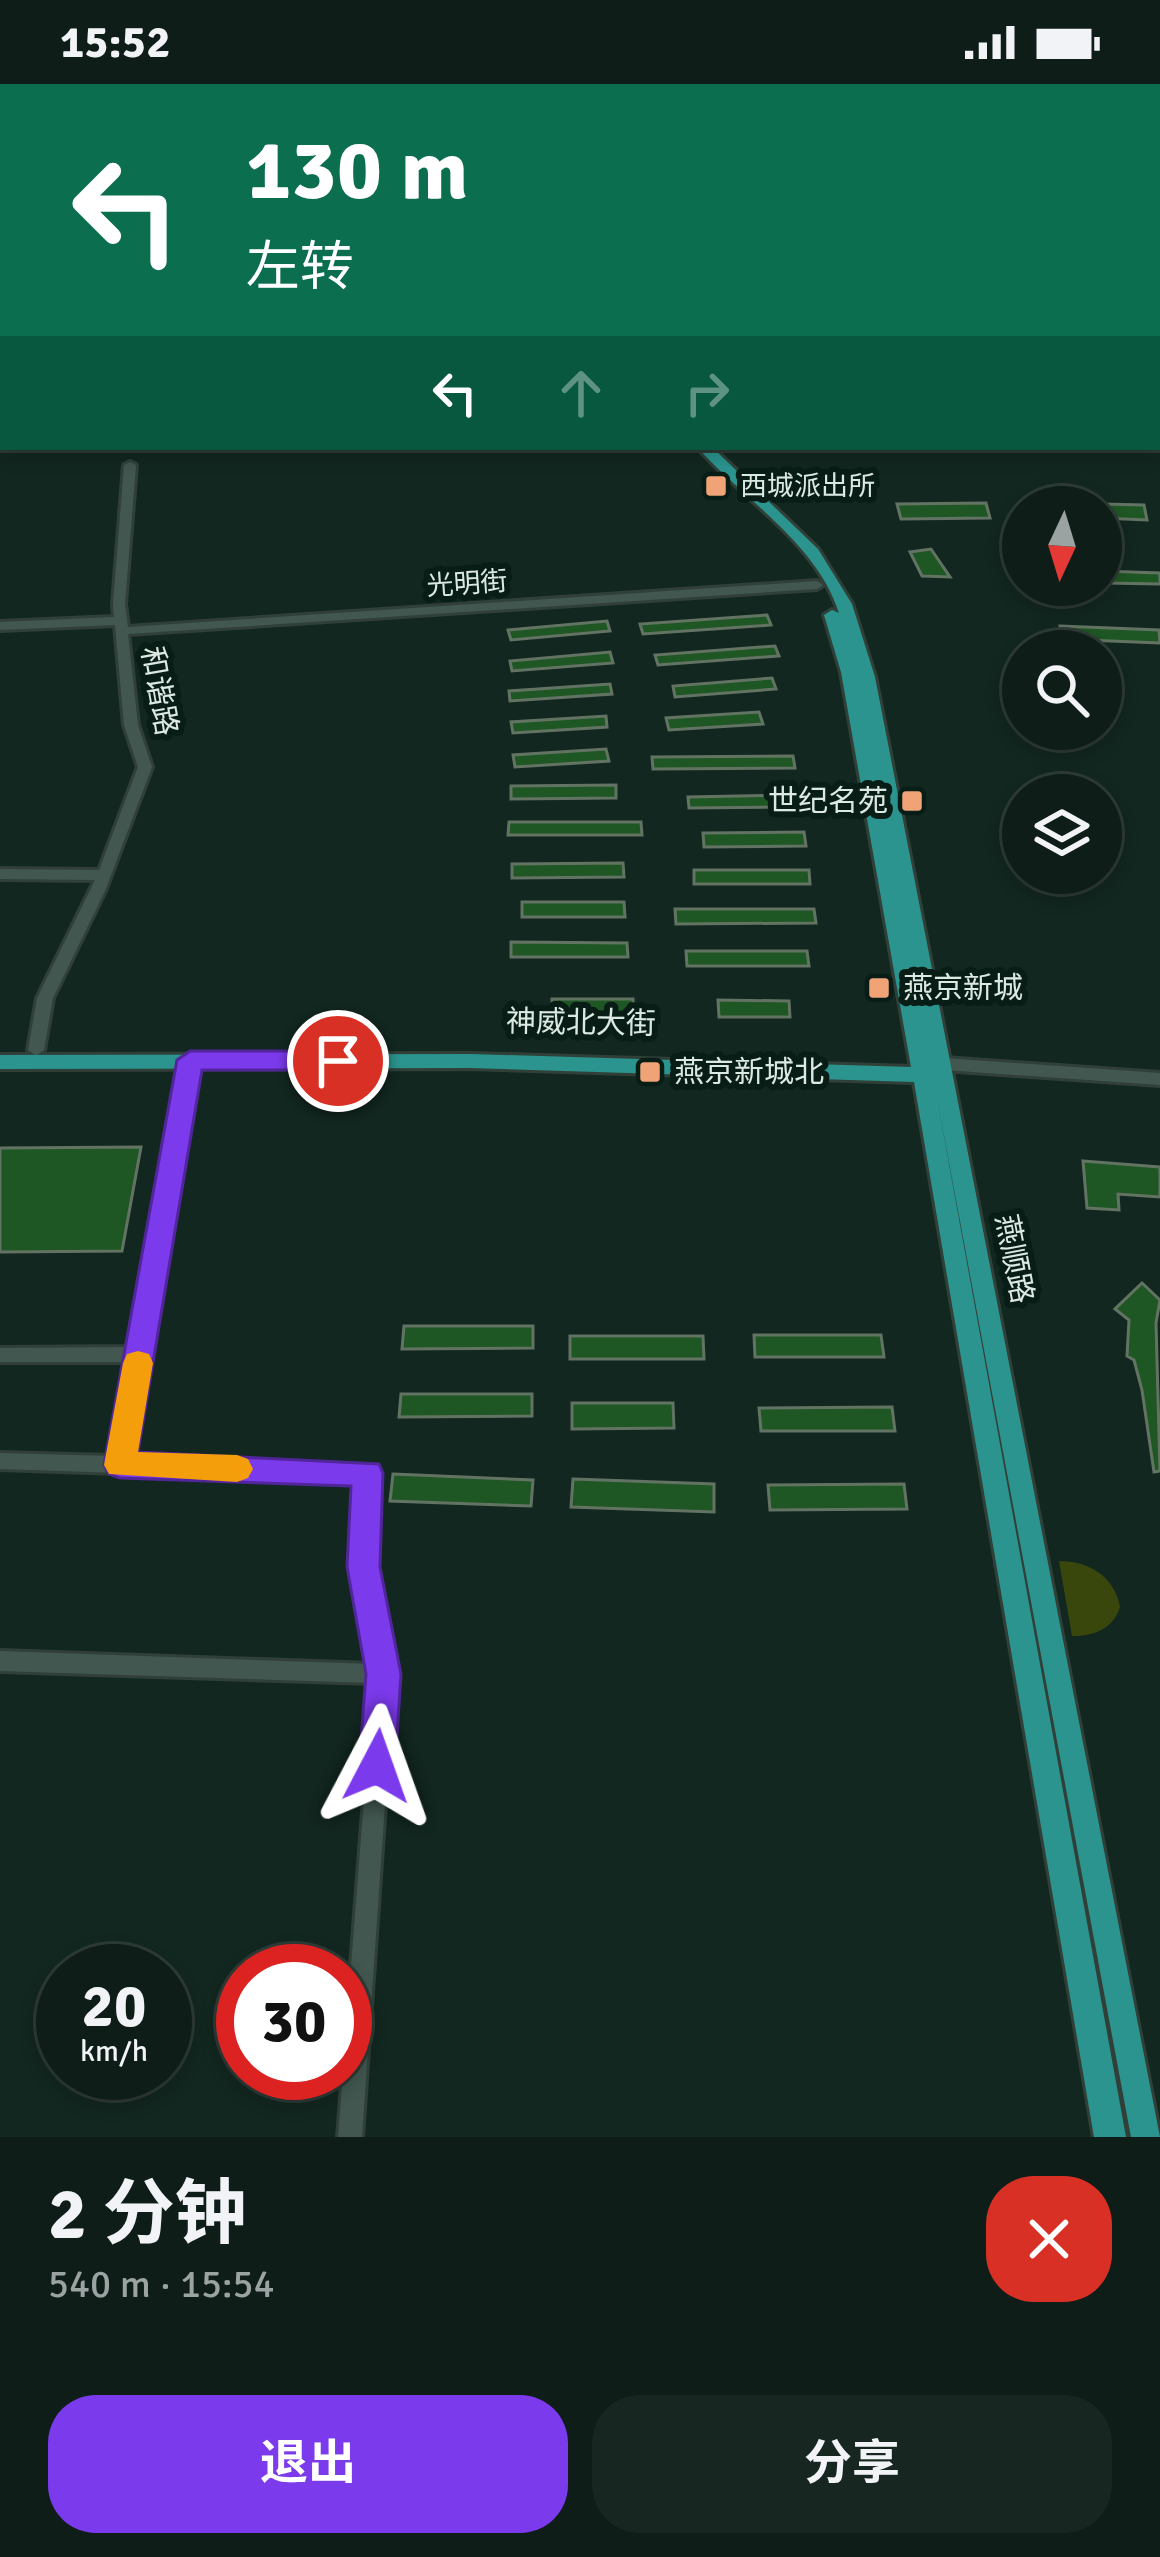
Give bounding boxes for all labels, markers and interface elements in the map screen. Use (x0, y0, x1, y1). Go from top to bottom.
text: 15:52 (60, 15, 170, 70)
text: 130 m (246, 119, 468, 223)
icon: left (48, 132, 204, 288)
text: 左转 (246, 234, 354, 301)
icon: left (422, 360, 488, 426)
icon: ahead (548, 360, 614, 426)
icon: right (674, 360, 740, 426)
place label: 西城派出所 (740, 470, 875, 503)
marker: 西城派出所 (703, 473, 729, 499)
north arrow (1002, 486, 1122, 606)
map controls (1002, 486, 1122, 894)
street label: 光明街 (425, 565, 509, 603)
button: search (1002, 630, 1122, 750)
street label: 和谐路 (133, 643, 185, 739)
button: layers (1002, 774, 1122, 894)
place label: 世纪名苑 (768, 783, 888, 820)
marker: 世纪名苑 (899, 788, 925, 814)
place label: 燕京新城 (903, 970, 1023, 1007)
marker: 燕京新城 (866, 975, 892, 1001)
street label: 神威北大街 (506, 1003, 656, 1043)
pin (287, 1010, 389, 1112)
icon: arrive (305, 1028, 371, 1094)
place label: 燕京新城北 (674, 1054, 824, 1091)
marker: 燕京新城北 (637, 1059, 663, 1085)
street label: 燕顺路 (987, 1211, 1041, 1307)
position arrow (314, 1703, 440, 1829)
speed limit sign: 30 (216, 1944, 372, 2100)
text: 20 (82, 1970, 146, 2044)
text: km/h (80, 2033, 148, 2070)
text: 2 分钟 (48, 2170, 247, 2259)
button: close (986, 2176, 1112, 2302)
text: 540 m · 15:54 (48, 2260, 275, 2308)
button: 退出 (48, 2395, 568, 2533)
button: 分享 (592, 2395, 1112, 2533)

